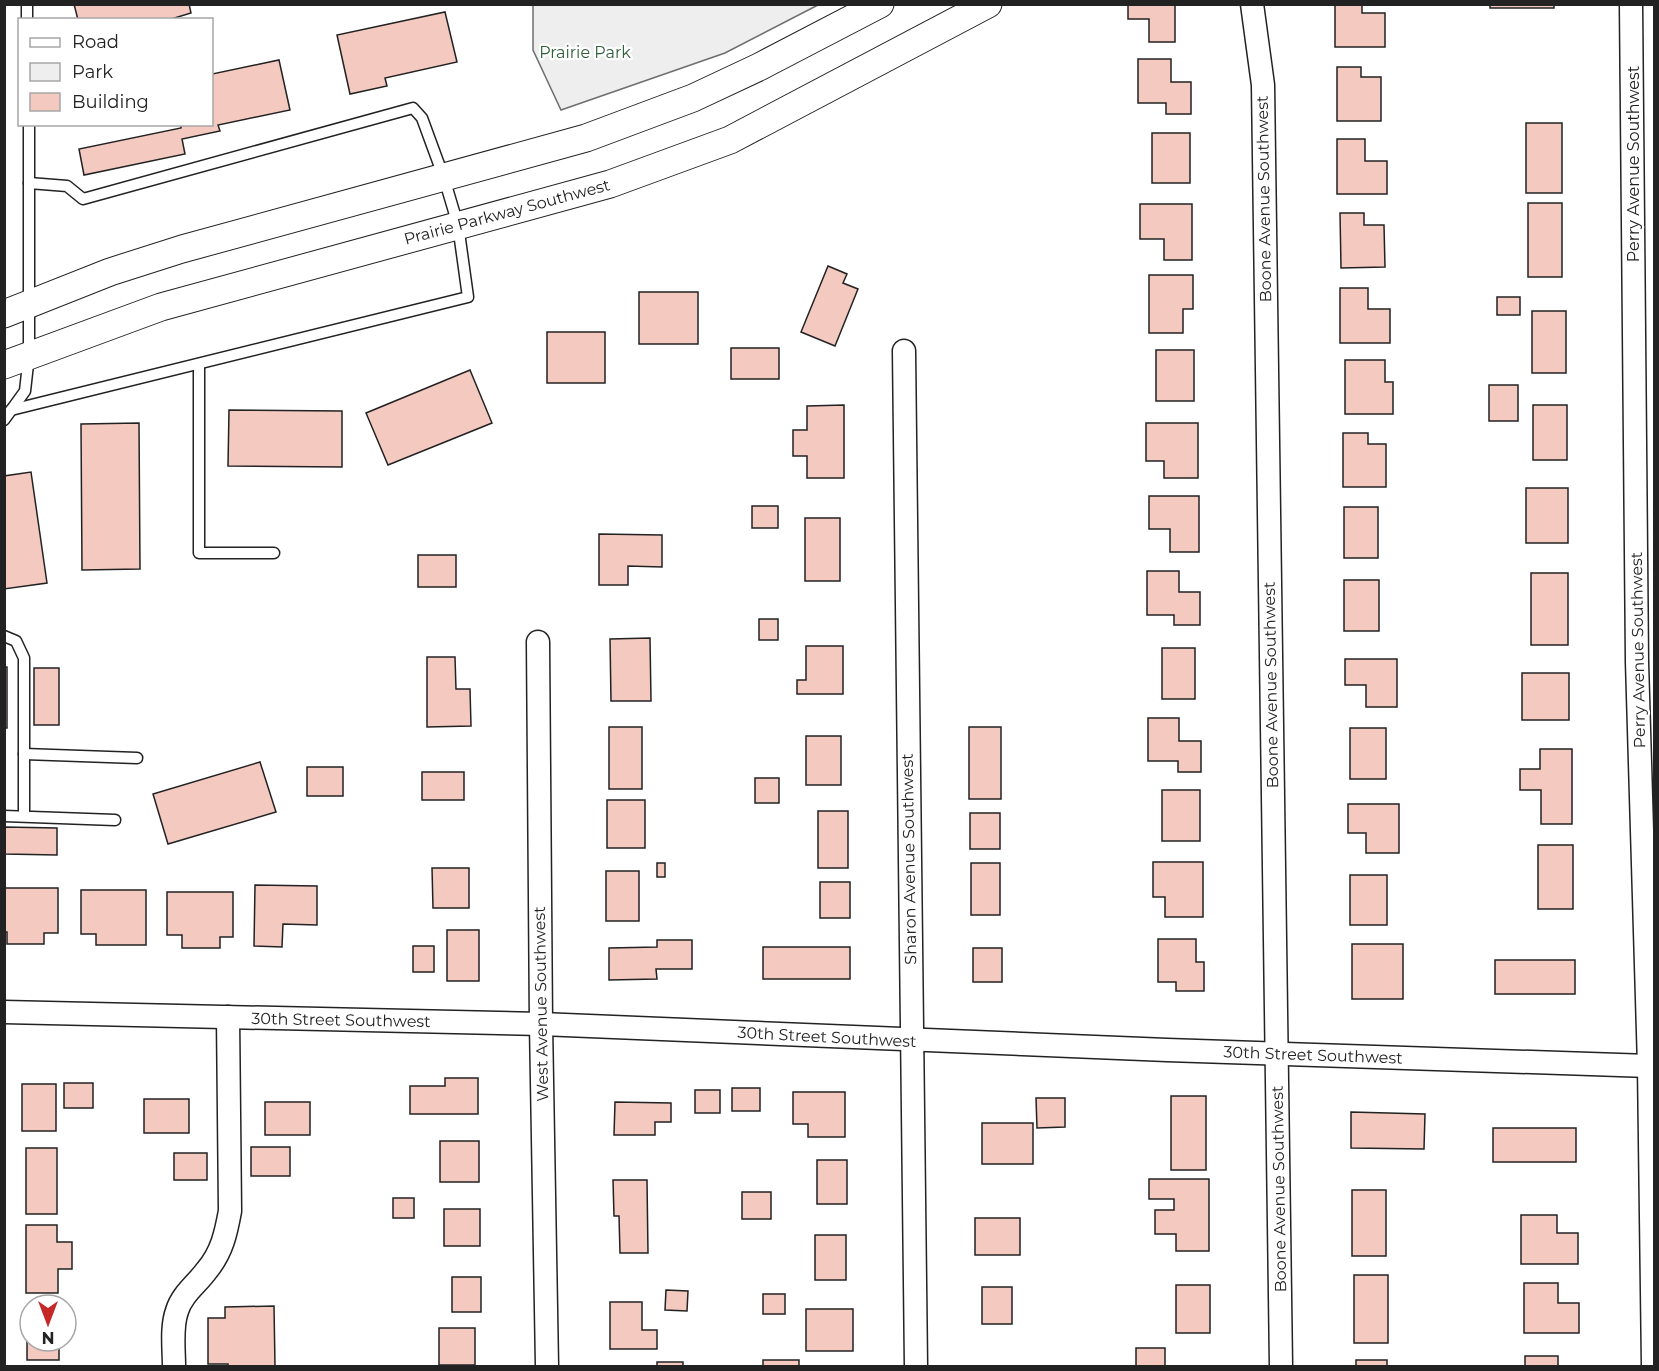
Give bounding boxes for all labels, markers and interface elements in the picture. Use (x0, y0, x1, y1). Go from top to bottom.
legend (18, 18, 213, 126)
text: Road (72, 31, 119, 53)
park label: Prairie Park (539, 43, 631, 62)
text: Park (72, 61, 113, 83)
street label: Perry Avenue Southwest (1624, 65, 1643, 262)
text: Building (72, 91, 149, 113)
street label: Boone Avenue Southwest (1253, 95, 1275, 303)
street label: Prairie Parkway Southwest (402, 175, 613, 249)
street label: Perry Avenue Southwest (1627, 551, 1649, 748)
street label: Boone Avenue Southwest (1260, 581, 1282, 789)
street label: Sharon Avenue Southwest (898, 753, 920, 965)
street label: West Avenue Southwest (530, 906, 552, 1102)
street label: 30th Street Southwest (251, 1009, 431, 1031)
street label: 30th Street Southwest (737, 1023, 918, 1051)
street label: 30th Street Southwest (1223, 1042, 1403, 1068)
street label: Boone Avenue Southwest (1268, 1085, 1290, 1293)
north arrow (18, 1293, 78, 1353)
text: N (42, 1328, 54, 1347)

